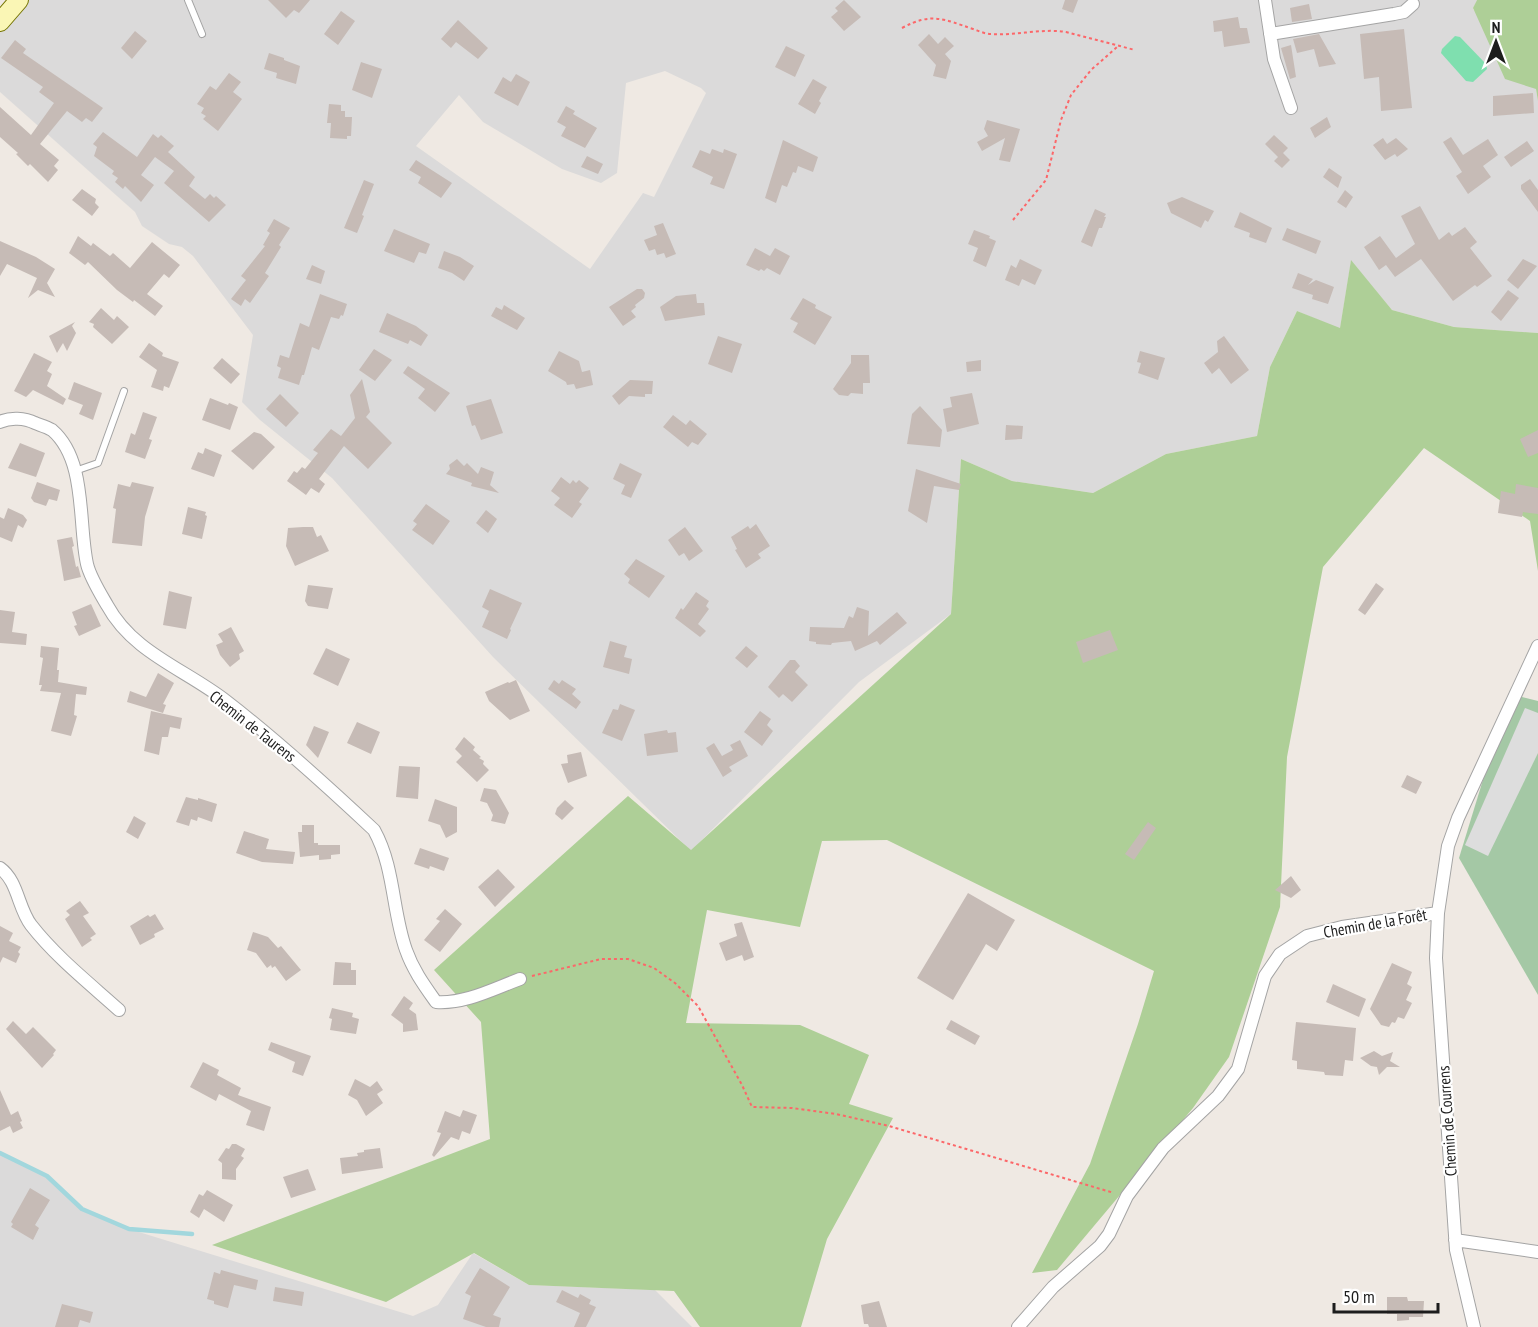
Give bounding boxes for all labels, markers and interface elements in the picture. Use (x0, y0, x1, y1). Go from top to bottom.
north arrow (1466, 12, 1526, 72)
text: N (1492, 17, 1500, 37)
street label: Chemin de Taurens (206, 686, 300, 766)
street label: Chemin de la Forêt (1322, 904, 1429, 942)
street label: Chemin de Courrens (1433, 1065, 1461, 1177)
scale bar (1334, 1276, 1438, 1314)
text: 50 m (1343, 1285, 1375, 1308)

